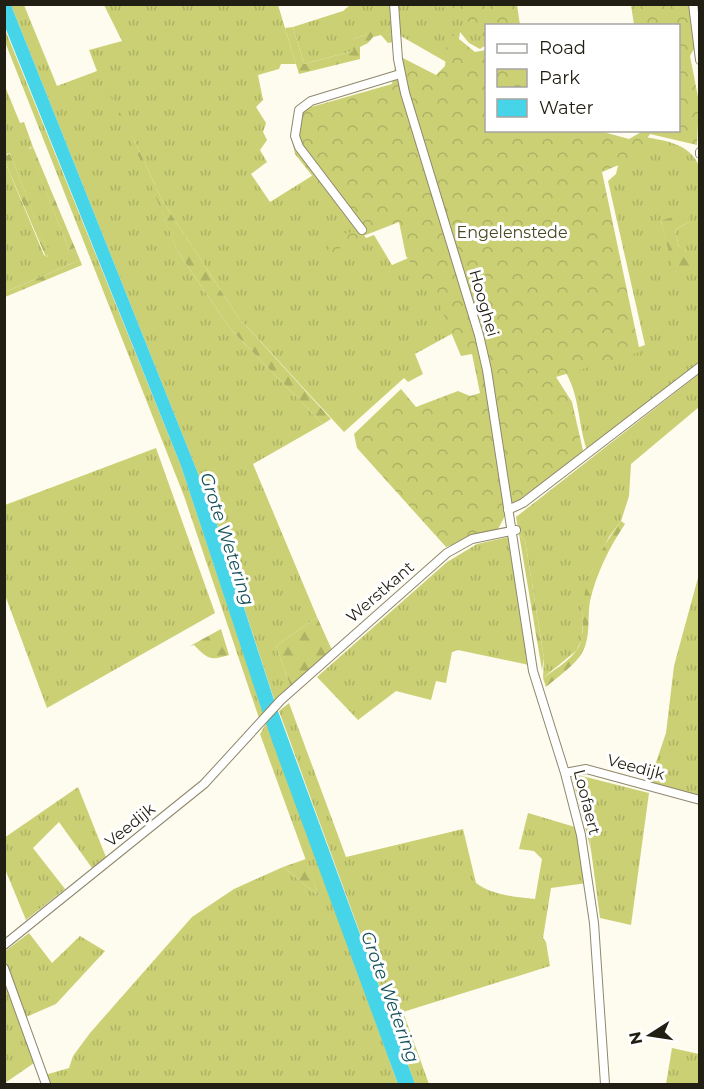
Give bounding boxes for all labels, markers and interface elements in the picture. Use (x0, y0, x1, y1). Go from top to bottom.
legend (485, 24, 680, 132)
text: Road (539, 37, 586, 59)
text: Park (539, 67, 580, 89)
text: Water (539, 97, 594, 119)
park label: Engelenstede (456, 223, 568, 242)
street label: Hooghei (465, 267, 503, 339)
water label: Grote Wetering (195, 470, 259, 608)
street label: Werstkant (342, 557, 418, 627)
street label: Veedijk (605, 750, 667, 784)
street label: Loofaert (570, 767, 604, 837)
street label: Veedijk (101, 799, 159, 851)
water label: Grote Wetering (356, 928, 424, 1066)
north arrow (620, 1005, 680, 1065)
text: N (625, 1030, 646, 1046)

